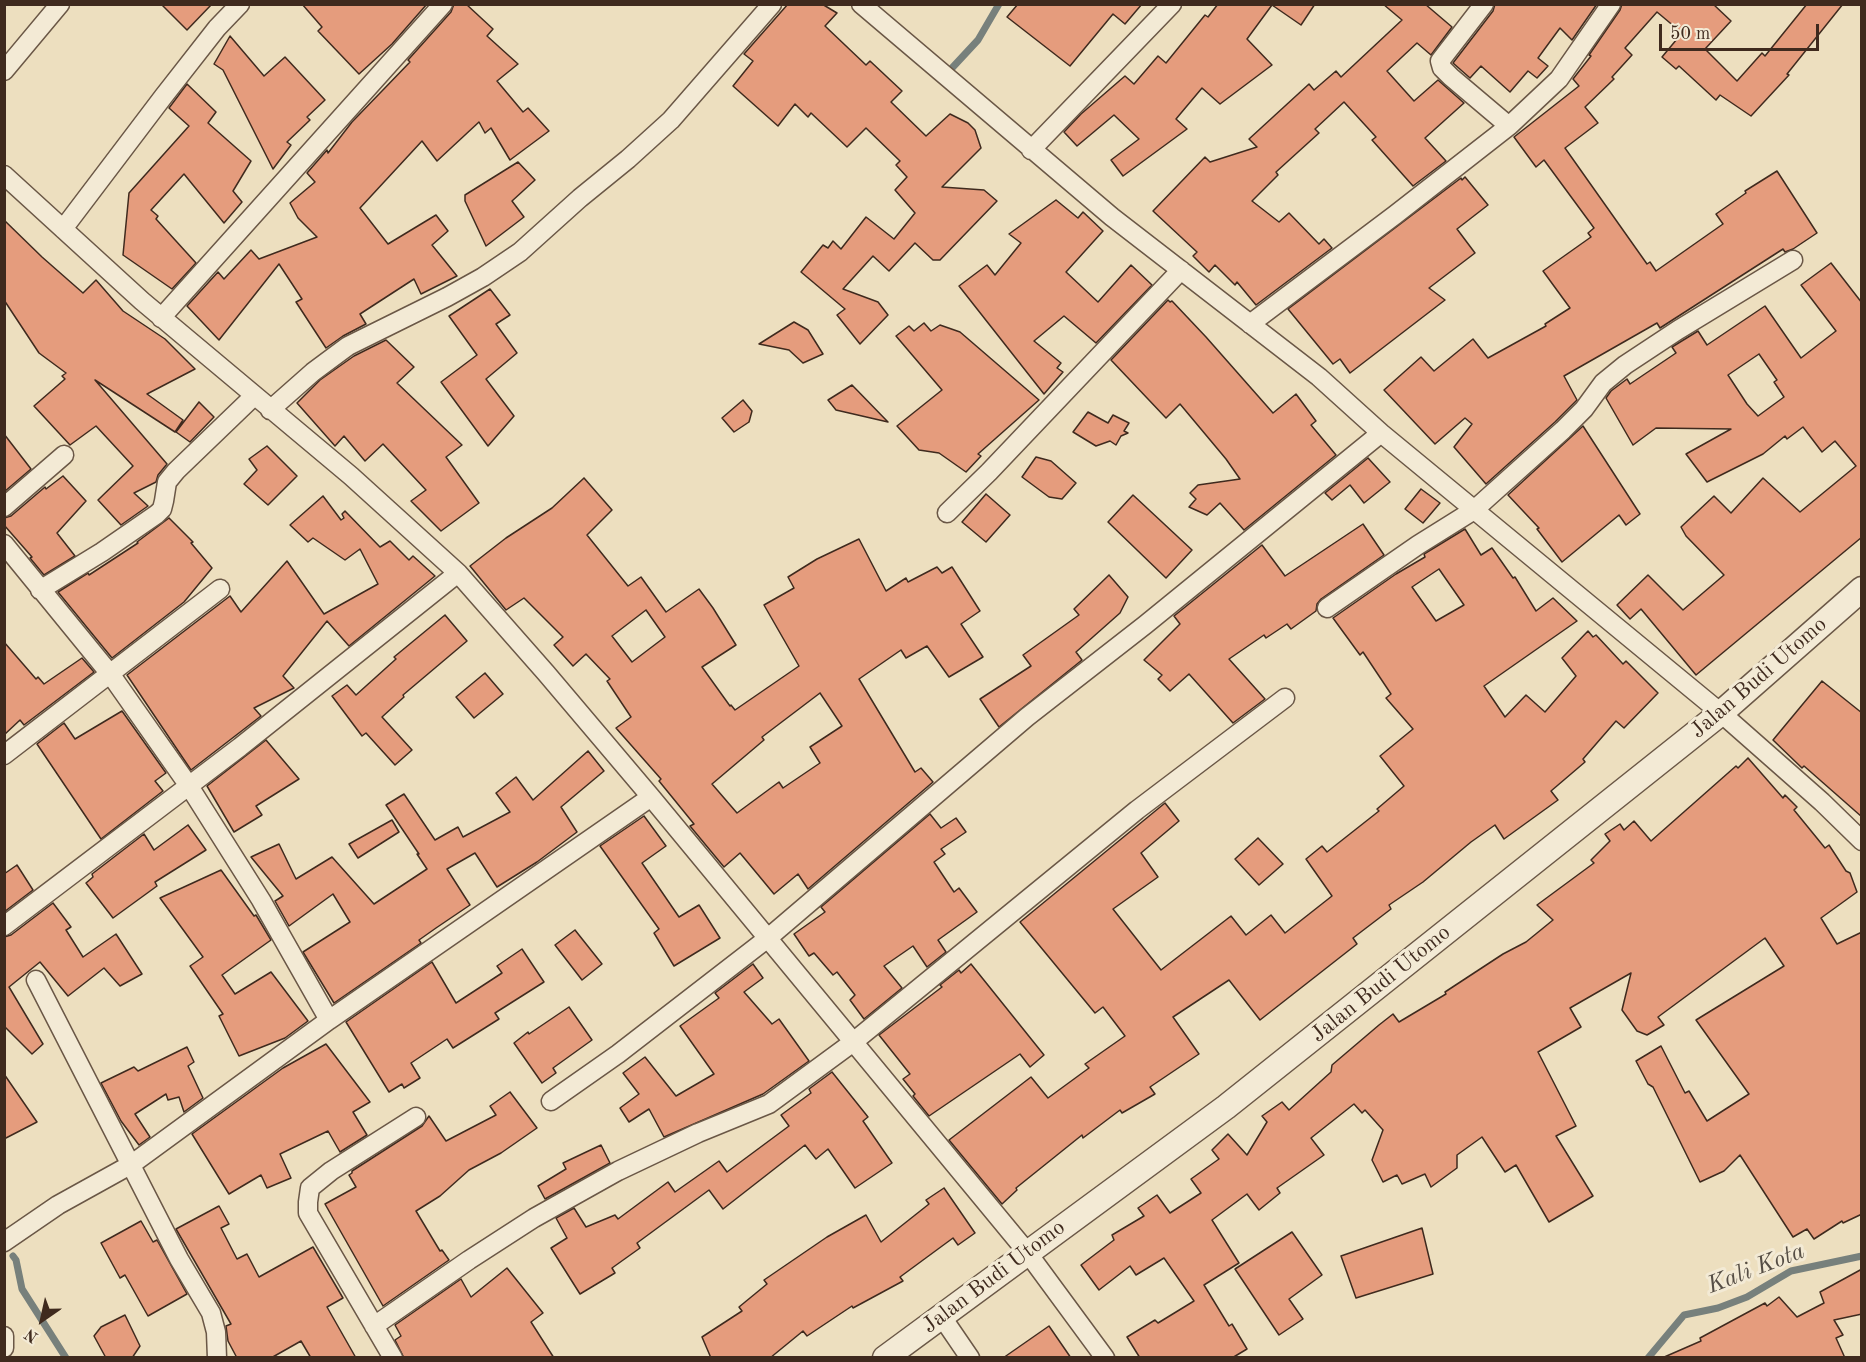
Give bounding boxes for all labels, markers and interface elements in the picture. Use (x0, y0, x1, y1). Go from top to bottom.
scale bar (1662, 12, 1822, 50)
text: 50 m (1670, 25, 1710, 43)
street label: Jalan Budi Utomo (1685, 612, 1833, 744)
street label: Jalan Budi Utomo (1306, 920, 1456, 1048)
street label: Jalan Budi Utomo (917, 1215, 1071, 1339)
water label: Kali Kota (1703, 1237, 1809, 1301)
north arrow (12, 1290, 72, 1350)
text: N (22, 1325, 41, 1345)

